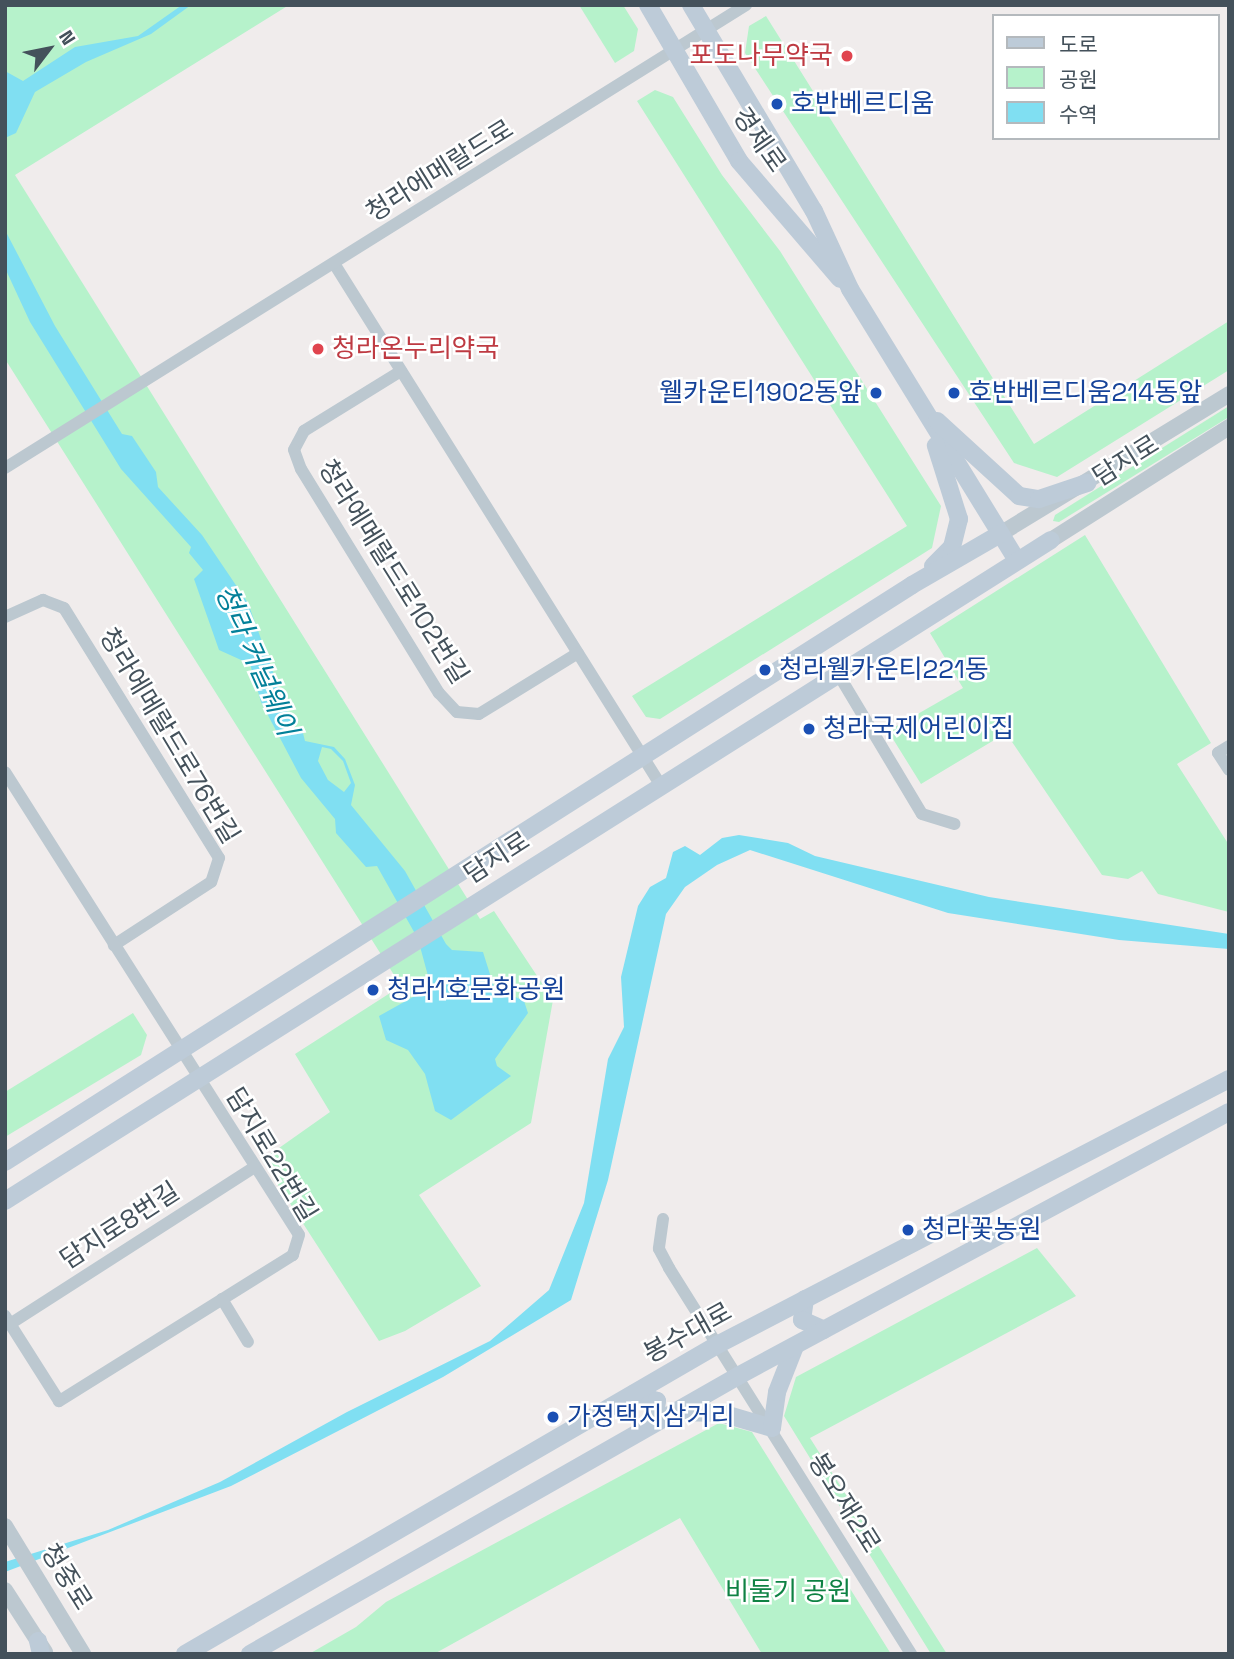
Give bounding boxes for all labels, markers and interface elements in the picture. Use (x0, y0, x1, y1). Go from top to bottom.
north arrow (14, 14, 84, 84)
legend (992, 14, 1220, 140)
text: N (53, 26, 81, 50)
text: 도로 (1059, 31, 1098, 58)
place label: 포도나무약국 (689, 40, 833, 72)
marker: 포도나무약국 (839, 48, 855, 64)
text: 공원 (1059, 66, 1098, 93)
place label: 호반베르디움 (791, 88, 935, 120)
marker: 호반베르디움 (769, 96, 785, 112)
text: 수역 (1059, 101, 1098, 128)
street label: 경제로 (726, 102, 792, 178)
street label: 청라에메랄드로 (361, 113, 519, 229)
place label: 청라온누리약국 (332, 333, 499, 365)
marker: 청라온누리약국 (310, 341, 326, 357)
place label: 웰카운티1902동앞 (659, 377, 862, 409)
place label: 호반베르디움214동앞 (968, 377, 1202, 409)
marker: 웰카운티1902동앞 (868, 385, 884, 401)
marker: 호반베르디움214동앞 (946, 385, 962, 401)
street label: 담지로 (1087, 429, 1165, 493)
street label: 청라에메랄드로102번길 (311, 454, 475, 690)
water label: 청라 커널웨이 (209, 579, 305, 741)
street label: 청라에메랄드로76번길 (92, 623, 246, 849)
place label: 청라웰카운티221동 (779, 654, 989, 686)
marker: 청라웰카운티221동 (757, 662, 773, 678)
place label: 청라국제어린이집 (823, 713, 1014, 745)
marker: 청라국제어린이집 (801, 721, 817, 737)
street label: 담지로 (458, 825, 536, 891)
place label: 청라1호문화공원 (387, 974, 565, 1006)
marker: 청라1호문화공원 (365, 982, 381, 998)
street label: 담지로22번길 (219, 1082, 323, 1228)
street label: 담지로8번길 (55, 1176, 185, 1276)
place label: 청라꽃농원 (922, 1214, 1042, 1246)
marker: 청라꽃농원 (900, 1222, 916, 1238)
street label: 봉수대로 (639, 1296, 737, 1370)
place label: 가정택지삼거리 (567, 1401, 734, 1433)
marker: 가정택지삼거리 (545, 1409, 561, 1425)
street label: 봉오재2로 (801, 1448, 887, 1558)
street label: 청중로 (34, 1538, 98, 1616)
park label: 비둘기 공원 (725, 1576, 851, 1608)

